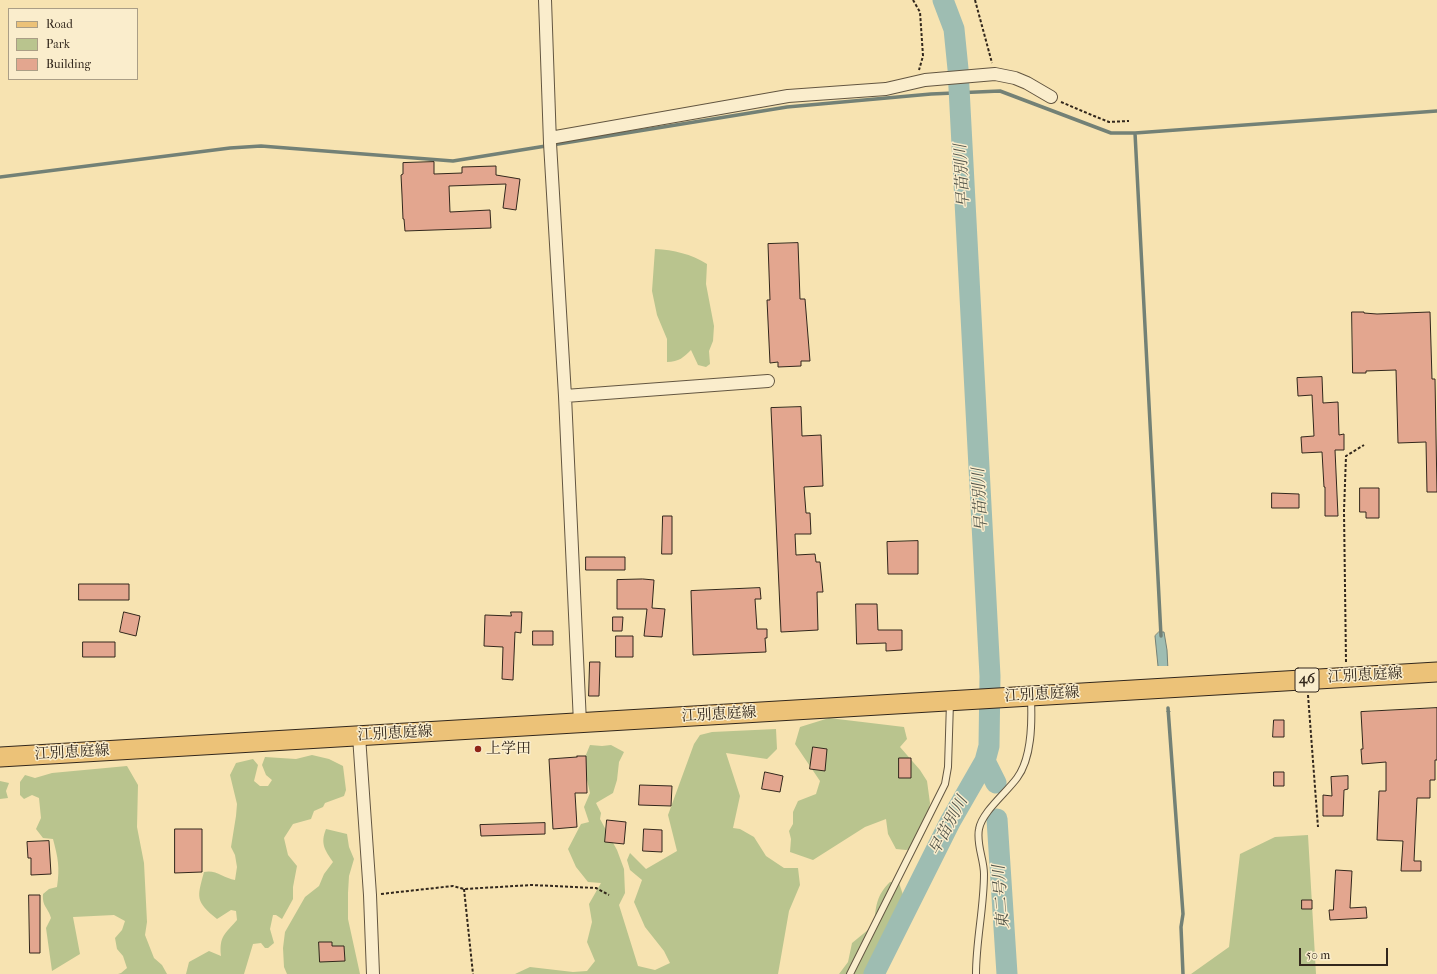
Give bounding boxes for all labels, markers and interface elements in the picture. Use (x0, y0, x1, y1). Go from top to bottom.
legend (8, 8, 138, 80)
text: Road (46, 17, 73, 31)
text: Park (46, 37, 70, 51)
text: Building (46, 57, 91, 71)
water label: 早苗別川 (952, 144, 974, 208)
water label: 早苗別川 (970, 468, 992, 532)
street label: 江別恵庭線 (1327, 665, 1403, 687)
road number: 46 (1295, 668, 1319, 692)
street label: 江別恵庭線 (1004, 684, 1080, 706)
street label: 江別恵庭線 (681, 704, 757, 726)
street label: 江別恵庭線 (357, 723, 433, 745)
place label: 上学田 (486, 740, 531, 758)
street label: 江別恵庭線 (34, 742, 110, 764)
marker: 上学田 (473, 744, 483, 754)
water label: 早苗別川 (926, 793, 972, 859)
water label: 東二号川 (990, 864, 1014, 930)
scale bar (1301, 940, 1390, 966)
text: 50 m (1306, 948, 1330, 962)

